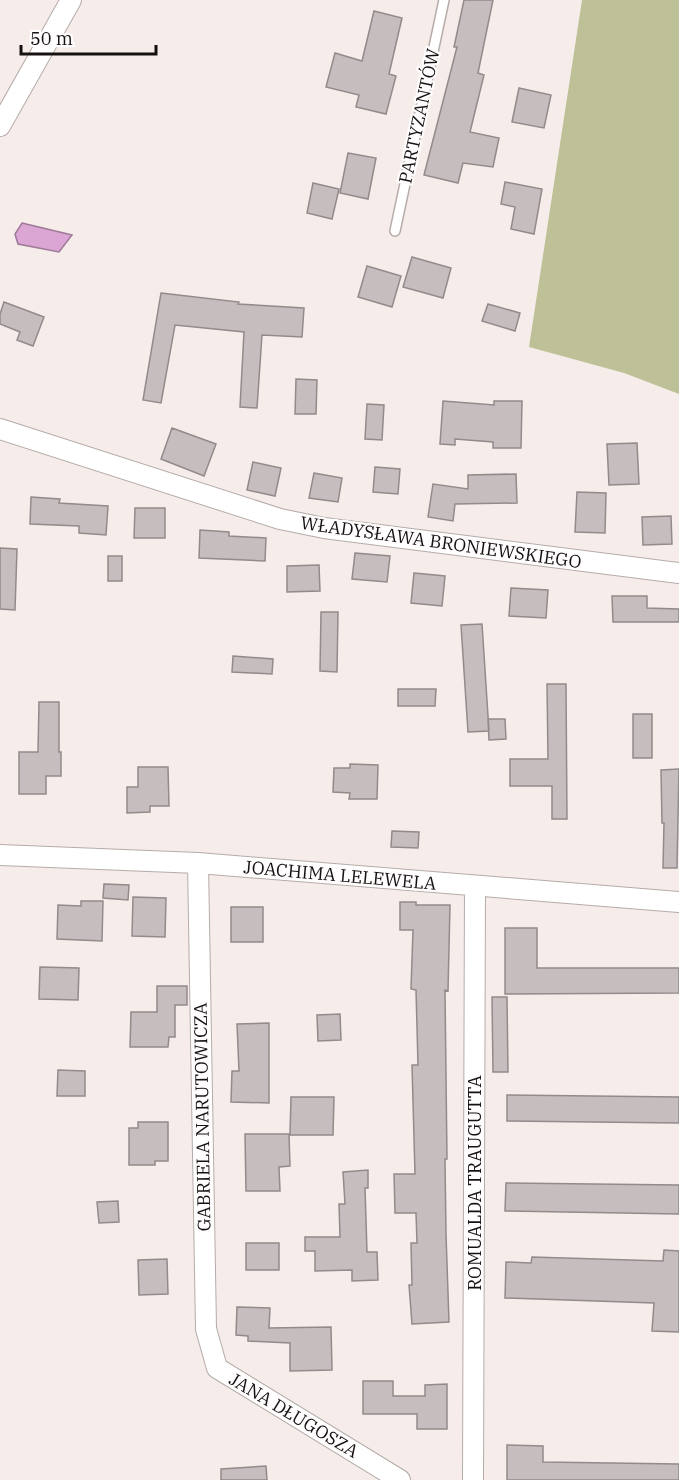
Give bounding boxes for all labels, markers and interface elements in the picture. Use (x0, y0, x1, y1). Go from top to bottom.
scale bar (21, 18, 156, 56)
text: 50 m (30, 27, 73, 50)
street label: PARTYZANTÓW (393, 46, 445, 186)
street label: WŁADYSŁAWA BRONIEWSKIEGO (299, 511, 583, 573)
street label: JOACHIMA LELEWELA (243, 855, 438, 895)
street label: GABRIELA NARUTOWICZA (188, 1002, 215, 1232)
street label: ROMUALDA TRAUGUTTA (463, 1075, 486, 1291)
street label: JANA DŁUGOSZA (225, 1367, 363, 1463)

